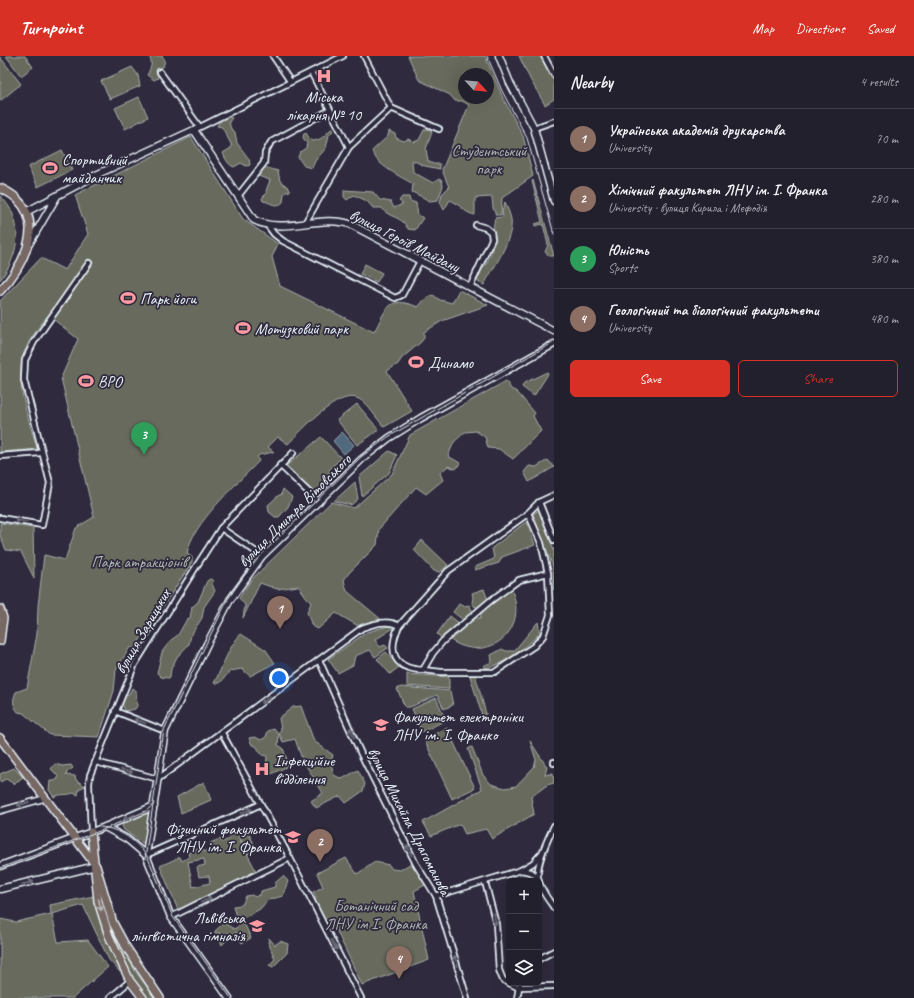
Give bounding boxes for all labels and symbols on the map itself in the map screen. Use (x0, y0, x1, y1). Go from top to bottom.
hospital icon: Міська лікарня № 10 (315, 67, 333, 85)
north arrow (458, 68, 494, 104)
place label: Міська лікарня № 10 (287, 87, 363, 125)
park label: Студентський парк (451, 141, 528, 179)
place label: Спортивний майданчик (62, 150, 129, 188)
sports icon: Спортивний майданчик (41, 159, 59, 177)
street label: вулиця Героїв Майдану (346, 205, 464, 278)
sports icon: Парк йоги (119, 289, 137, 307)
place label: Парк йоги (140, 289, 197, 309)
sports icon: Мотузковий парк (234, 319, 252, 337)
place label: Мотузковий парк (255, 319, 349, 339)
sports icon: Динамо (407, 353, 425, 371)
place label: Динамо (428, 353, 474, 373)
sports icon: ВРО (77, 372, 95, 390)
place label: ВРО (98, 372, 124, 392)
pin: 3 (131, 422, 157, 455)
street label: вулиця Дмитра Вітовського (234, 449, 356, 571)
one-way arrow (15, 517, 28, 525)
park label: Парк атракціонів (91, 552, 191, 572)
street label: вулиця Зарицьких (111, 584, 176, 677)
pin: 1 (267, 596, 293, 629)
your location (269, 668, 289, 688)
one-way arrow (260, 696, 271, 704)
place label: Факультет електроніки ЛНУ ім. І. Франко (393, 707, 524, 745)
school or university icon: Факультет електроніки ЛНУ ім. І. Франко (372, 716, 390, 734)
one-way arrow (135, 717, 147, 724)
one-way arrow (348, 728, 355, 740)
street label: вулиця Михайла Драгоманова (363, 744, 456, 900)
place label: Інфекційне відділення (274, 751, 336, 789)
hospital icon: Інфекційне відділення (253, 760, 271, 778)
one-way arrow (120, 767, 133, 775)
one-way arrow (17, 801, 30, 808)
one-way arrow (240, 807, 252, 814)
one-way arrow (124, 813, 136, 821)
place label: Фізичний факультет ЛНУ ім. І. Франка (166, 819, 283, 857)
school or university icon: Фізичний факультет ЛНУ ім. І. Франка (284, 828, 302, 846)
pin: 2 (307, 829, 333, 862)
one-way arrow (405, 844, 412, 856)
one-way arrow (21, 878, 34, 886)
one-way arrow (200, 896, 212, 903)
park label: Ботанічний сад ЛНУ ім І. Франка (325, 896, 429, 934)
one-way arrow (97, 898, 104, 911)
place label: Львівська лінгвістична гімназія (131, 908, 246, 946)
one-way arrow (491, 912, 499, 925)
school or university icon: Львівська лінгвістична гімназія (248, 917, 266, 935)
one-way arrow (331, 939, 339, 951)
pin: 4 (386, 946, 412, 979)
one-way arrow (452, 954, 459, 967)

